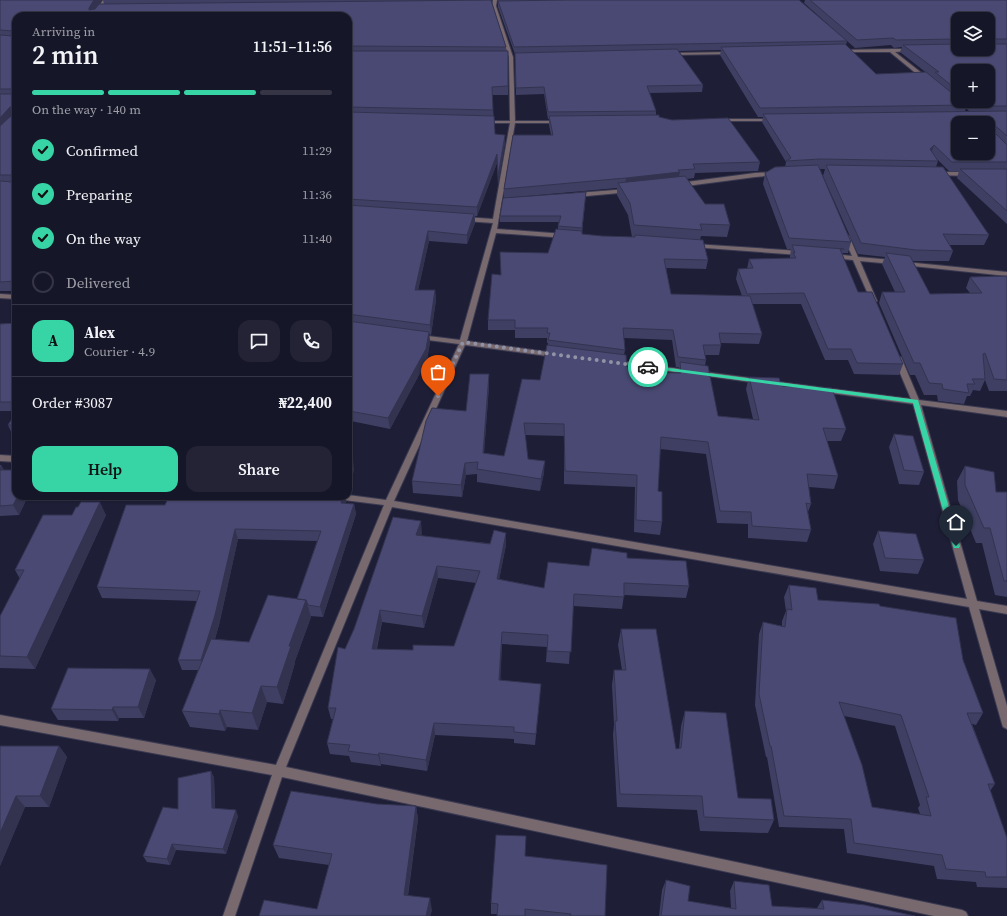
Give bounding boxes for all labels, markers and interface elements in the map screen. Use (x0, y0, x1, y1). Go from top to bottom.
map controls (951, 12, 995, 160)
button: layers (951, 12, 995, 56)
text: Arriving in (32, 23, 95, 40)
text: 11:51–11:56 (253, 36, 332, 57)
text: 2 min (32, 37, 99, 73)
button: + (951, 64, 995, 108)
text: On the way · 140 m (32, 101, 141, 118)
button: − (951, 116, 995, 160)
icon: check (32, 139, 54, 161)
text: Confirmed (66, 140, 138, 161)
text: 11:29 (302, 142, 332, 159)
icon: check (32, 183, 54, 205)
text: Preparing (66, 184, 132, 205)
text: 11:36 (302, 186, 332, 203)
icon: check (32, 227, 54, 249)
text: On the way (66, 228, 141, 249)
text: 11:40 (302, 230, 332, 247)
text: Delivered (66, 272, 130, 293)
button: chat (238, 320, 280, 362)
button: phone (290, 320, 332, 362)
text: Alex (84, 322, 115, 343)
text: A (48, 330, 58, 351)
text: Courier · 4.9 (84, 343, 155, 360)
courier (628, 347, 668, 387)
pin (421, 355, 455, 396)
icon: car (637, 356, 659, 378)
icon: bag (427, 361, 449, 383)
text: Order #3087 (32, 392, 113, 413)
text: ₦22,400 (279, 392, 332, 413)
button: Help (32, 446, 178, 492)
button: Share (186, 446, 332, 492)
pin (939, 505, 973, 546)
icon: home (945, 511, 967, 533)

